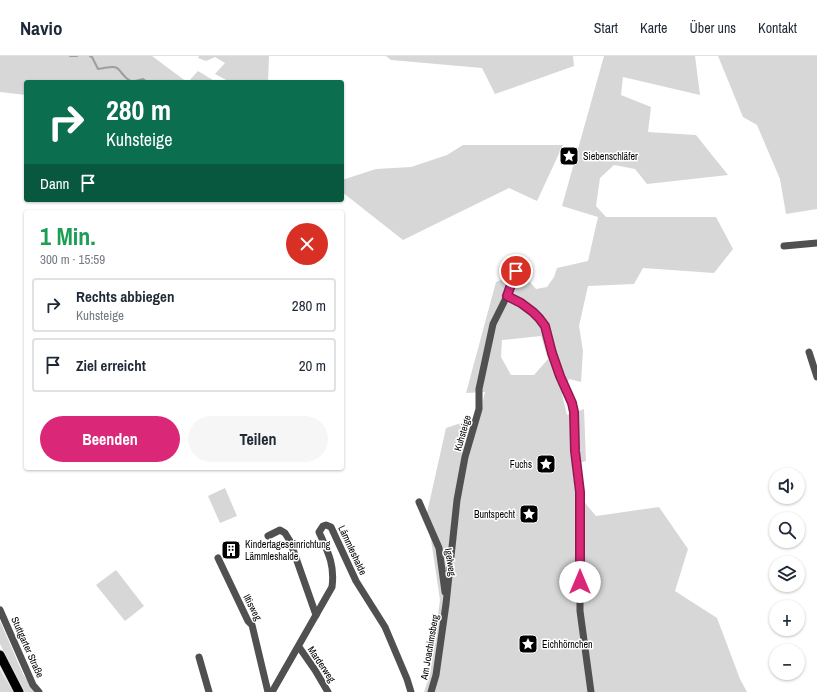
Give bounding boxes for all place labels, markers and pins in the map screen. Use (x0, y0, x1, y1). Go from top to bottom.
place icon: Siebenschläfer (558, 145, 580, 167)
place label: Siebenschläfer (583, 150, 638, 163)
pin (499, 254, 533, 288)
place icon: Fuchs (535, 453, 557, 475)
place label: Fuchs (510, 458, 532, 471)
place icon: Buntspecht (518, 503, 540, 525)
place label: Buntspecht (474, 508, 516, 521)
place label: Kindertageseinrichtung Lämmleshalde (245, 538, 331, 563)
building icon: Kindertageseinrichtung Lämmleshalde (220, 539, 242, 561)
place icon: Eichhörnchen (517, 633, 539, 655)
place label: Eichhörnchen (542, 638, 593, 651)

